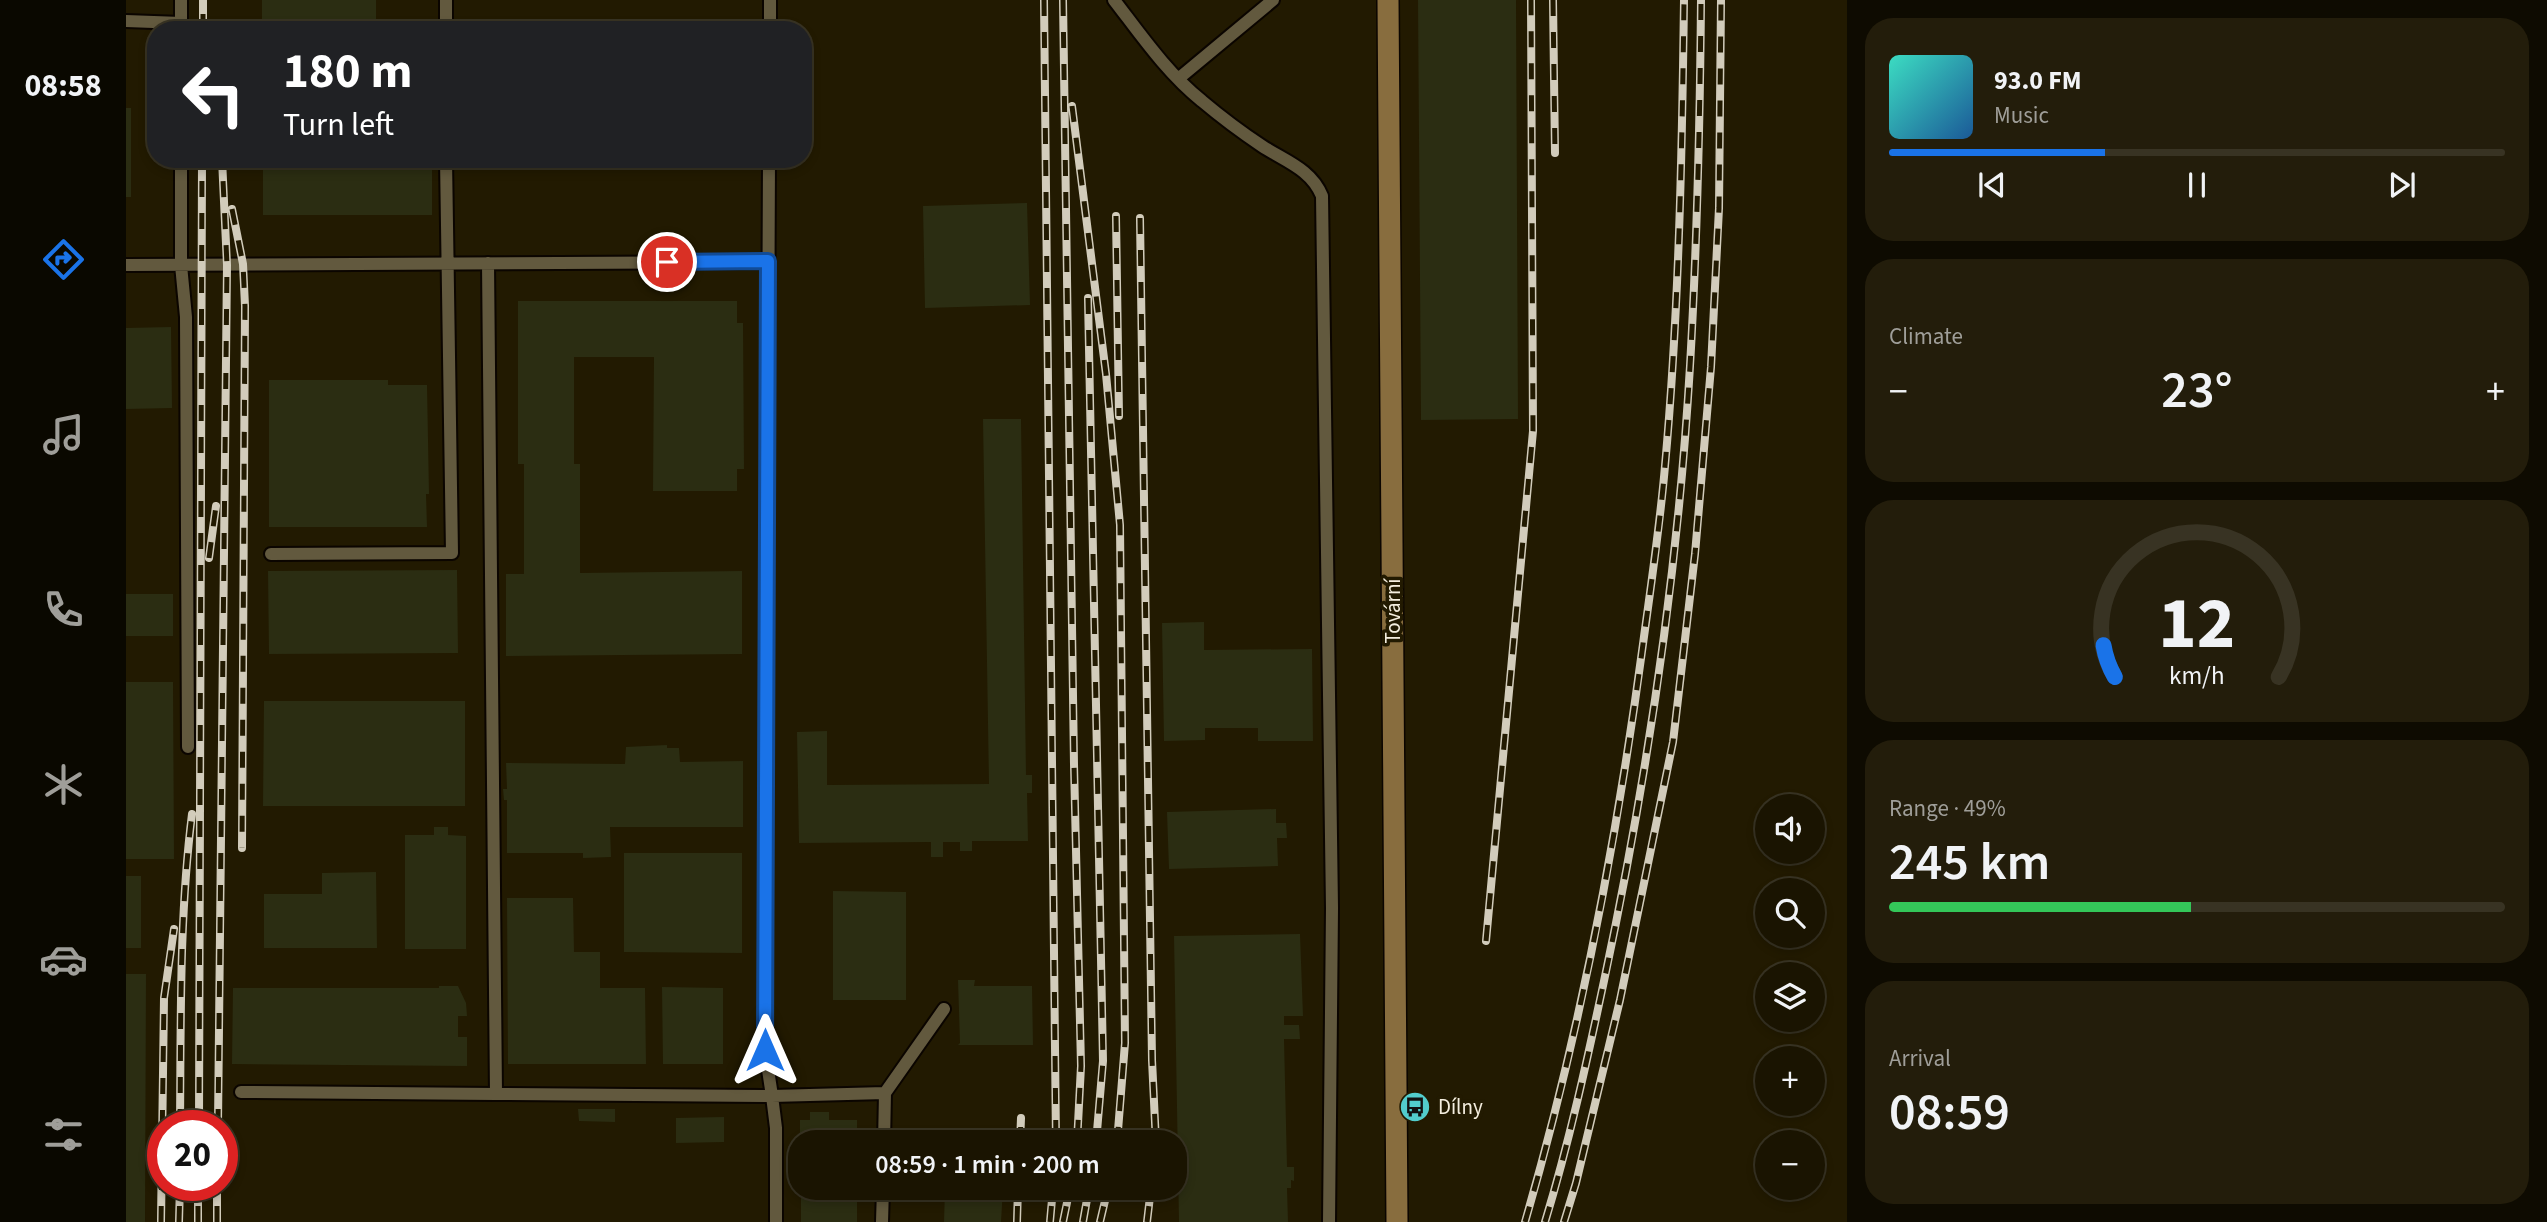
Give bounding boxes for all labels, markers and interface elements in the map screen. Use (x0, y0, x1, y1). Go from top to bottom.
text: 180 m (283, 37, 412, 107)
icon: left (168, 49, 259, 140)
text: 93.0 FM (1994, 62, 2082, 99)
text: 08:58 (24, 63, 102, 109)
text: Music (1994, 99, 2049, 132)
text: Turn left (283, 102, 394, 148)
icon: previous (1973, 166, 2011, 204)
icon: pause (2178, 166, 2216, 204)
icon: next (2383, 166, 2421, 204)
pin (637, 232, 697, 292)
icon: directions (39, 235, 88, 284)
icon: arrive (648, 243, 686, 281)
text: Climate (1889, 320, 1963, 353)
text: 23° (2161, 354, 2233, 428)
text: − (1889, 365, 1908, 419)
text: + (2486, 365, 2505, 419)
icon: music (39, 410, 88, 459)
text: 12 (2159, 572, 2235, 676)
street label: Tovární (1378, 578, 1408, 644)
icon: phone (39, 585, 88, 634)
text: km/h (2169, 658, 2225, 694)
icon: climate (39, 760, 88, 809)
text: Range · 49% (1889, 792, 2006, 825)
map controls (1755, 794, 1825, 1200)
button: sound (1755, 794, 1825, 864)
text: 245 km (1889, 826, 2050, 900)
button: search (1755, 878, 1825, 948)
icon: car (39, 935, 88, 984)
button: layers (1755, 962, 1825, 1032)
position arrow (728, 1013, 802, 1087)
text: Arrival (1889, 1042, 1951, 1075)
button: + (1755, 1046, 1825, 1116)
text: 08:59 (1889, 1076, 2010, 1150)
bus stop icon: Dílny (1398, 1090, 1432, 1124)
place label: Dílny (1438, 1092, 1483, 1122)
icon: filters (39, 1110, 88, 1159)
speed limit sign: 20 (147, 1110, 238, 1201)
button: − (1755, 1130, 1825, 1200)
text: 08:59 · 1 min · 200 m (875, 1146, 1100, 1183)

